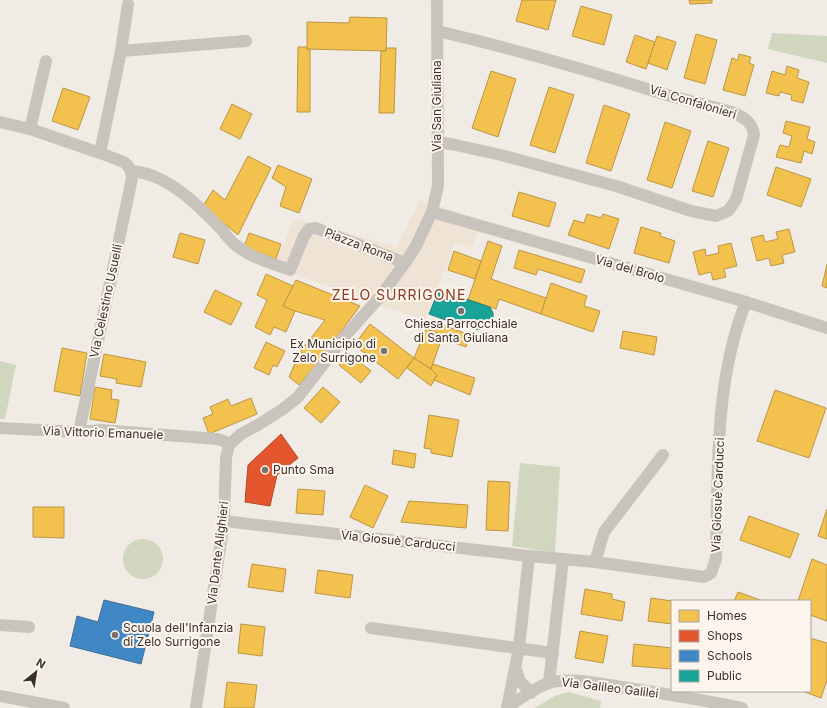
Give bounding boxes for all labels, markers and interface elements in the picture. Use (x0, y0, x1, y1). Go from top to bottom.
street label: Via San Giuliana (429, 60, 444, 152)
street label: Via Confalonieri (648, 81, 738, 122)
street label: Piazza Roma (323, 225, 396, 265)
street label: Via Celestino Usuelli (86, 243, 125, 359)
street label: Via del Brolo (594, 251, 667, 286)
district label: ZELO SURRIGONE (332, 286, 466, 303)
marker: Chiesa Parrocchiale di Santa Giuliana (456, 306, 466, 316)
place label: Chiesa Parrocchiale di Santa Giuliana (404, 316, 518, 345)
place label: Ex Municipio di Zelo Surrigone (290, 336, 376, 365)
marker: Ex Municipio di Zelo Surrigone (379, 346, 389, 356)
street label: Via Vittorio Emanuele (42, 423, 164, 442)
street label: Via Giosuè Carducci (708, 437, 727, 553)
place label: Punto Sma (273, 462, 334, 477)
marker: Punto Sma (260, 465, 270, 475)
street label: Via Dante Alighieri (204, 500, 231, 605)
street label: Via Giosuè Carducci (340, 527, 456, 554)
legend (671, 600, 811, 692)
text: Homes (707, 608, 747, 623)
place label: Scuola dell'Infanzia di Zelo Surrigone (123, 620, 233, 649)
text: Shops (707, 628, 743, 643)
marker: Scuola dell'Infanzia di Zelo Surrigone (110, 630, 120, 640)
text: Schools (707, 648, 752, 663)
north arrow (16, 652, 56, 692)
text: N (34, 655, 48, 671)
text: Public (707, 668, 742, 683)
street label: Via Galileo Galilei (561, 674, 659, 701)

